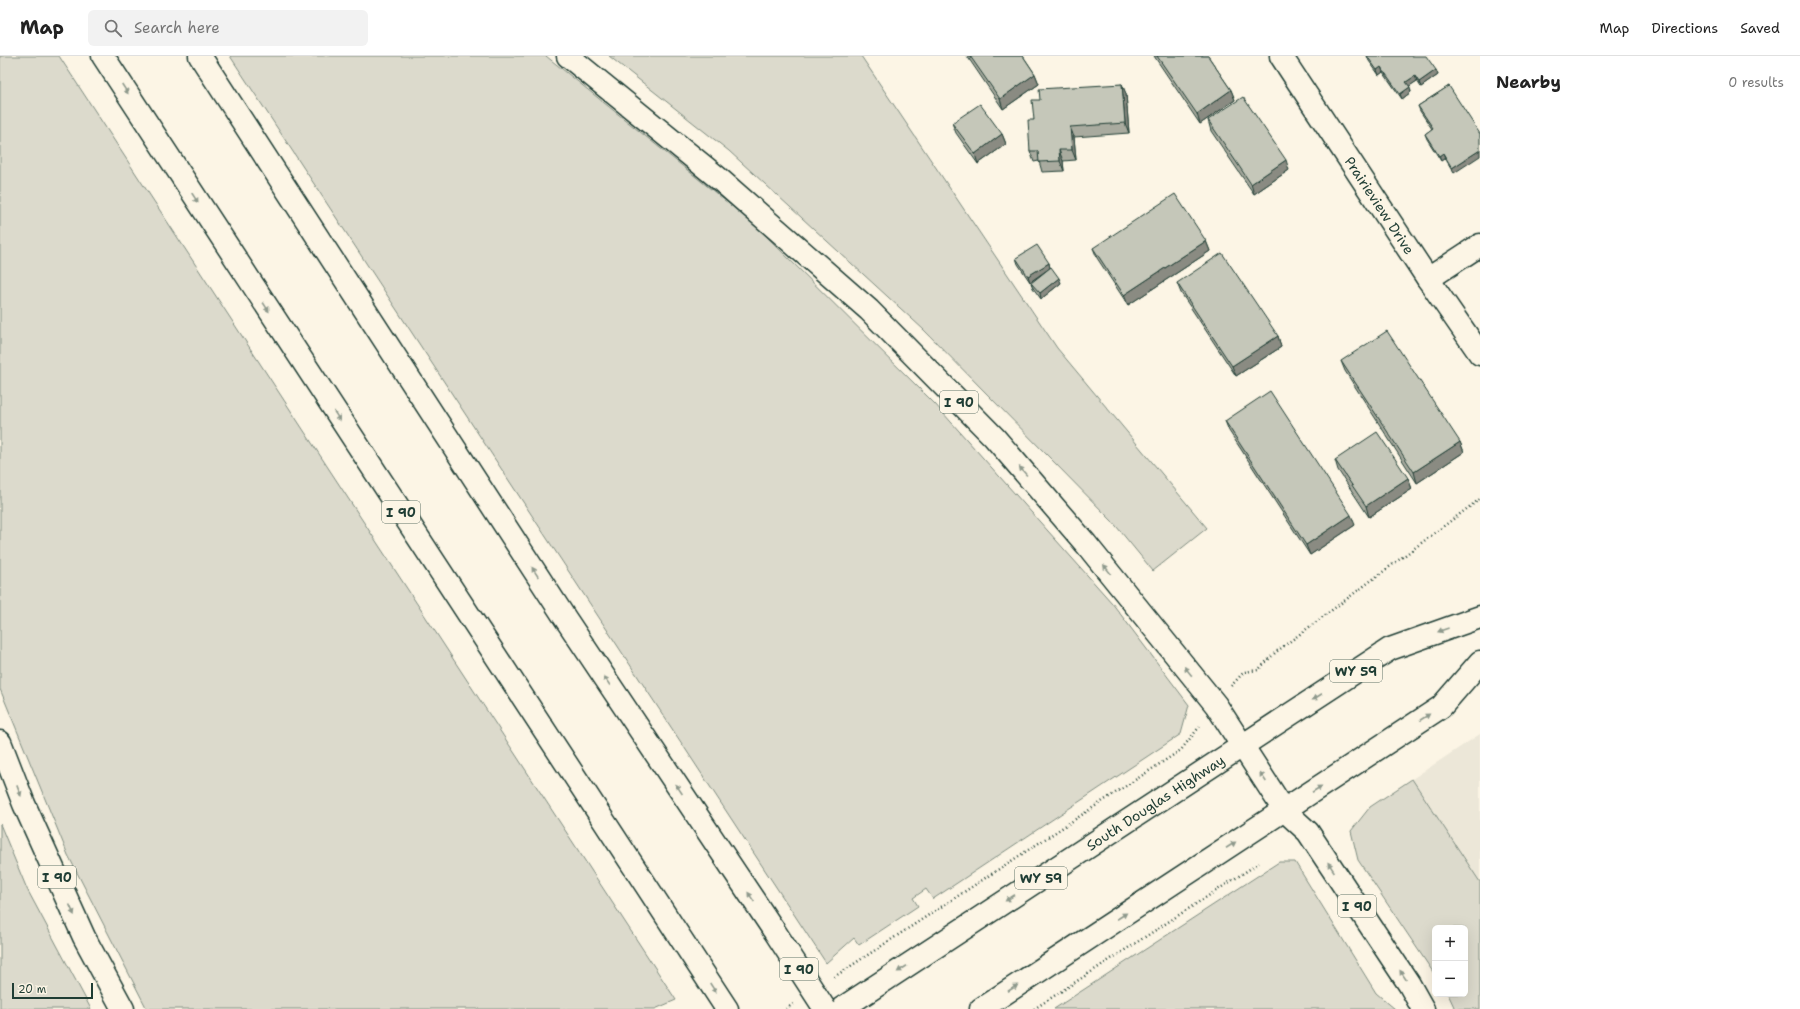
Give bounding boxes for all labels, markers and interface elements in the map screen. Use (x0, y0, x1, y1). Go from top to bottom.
search box (88, 10, 368, 46)
text: Map (20, 15, 64, 40)
icon: search (102, 17, 124, 39)
text: Search here (134, 18, 220, 38)
text: Map (1600, 19, 1630, 37)
text: Directions (1652, 19, 1718, 37)
text: Saved (1740, 19, 1780, 37)
text: Nearby (1496, 71, 1561, 93)
text: 0 results (1728, 74, 1784, 91)
one-way arrow (121, 83, 128, 95)
street label: Prairieview Drive (1341, 153, 1418, 258)
one-way arrow (192, 192, 199, 204)
one-way arrow (262, 302, 270, 312)
road number: I 90 (940, 391, 978, 413)
one-way arrow (333, 411, 341, 421)
one-way arrow (1018, 465, 1027, 476)
road number: I 90 (382, 501, 420, 523)
one-way arrow (1103, 564, 1112, 575)
one-way arrow (531, 567, 539, 577)
one-way arrow (1437, 627, 1449, 633)
road number: WY 59 (1330, 660, 1382, 682)
one-way arrow (1184, 665, 1193, 676)
one-way arrow (603, 675, 611, 686)
one-way arrow (1312, 693, 1322, 701)
one-way arrow (1420, 714, 1431, 721)
street label: South Douglas Highway (1083, 751, 1228, 855)
one-way arrow (1259, 772, 1266, 783)
one-way arrow (675, 784, 683, 794)
one-way arrow (1311, 785, 1323, 792)
one-way arrow (17, 786, 23, 798)
one-way arrow (1226, 841, 1236, 849)
one-way arrow (1327, 862, 1335, 872)
road number: I 90 (38, 866, 76, 888)
road number: WY 59 (1015, 867, 1067, 889)
one-way arrow (747, 892, 755, 902)
one-way arrow (1005, 894, 1016, 902)
road number: I 90 (1338, 895, 1376, 917)
one-way arrow (69, 904, 75, 916)
one-way arrow (1117, 912, 1127, 920)
map controls (1432, 925, 1468, 997)
button: + (1432, 925, 1468, 961)
road number: I 90 (780, 958, 818, 980)
button: − (1432, 961, 1468, 997)
one-way arrow (896, 965, 907, 973)
one-way arrow (1399, 970, 1407, 981)
scale bar (12, 981, 93, 1000)
text: 20 m (18, 982, 46, 997)
one-way arrow (709, 983, 717, 993)
one-way arrow (1008, 984, 1019, 991)

